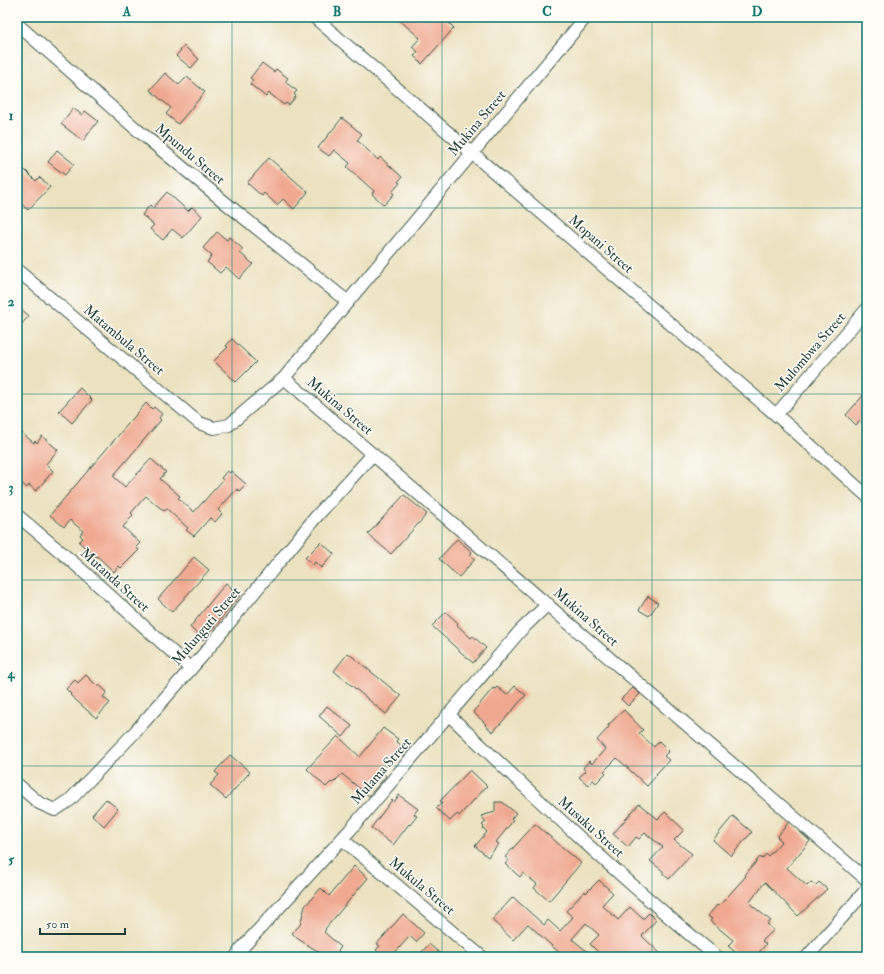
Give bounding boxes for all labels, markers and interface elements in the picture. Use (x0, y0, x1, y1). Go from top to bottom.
text: A (122, 4, 132, 20)
text: B (333, 4, 341, 20)
text: C (542, 4, 552, 20)
text: D (752, 4, 763, 20)
street label: Mukina Street (445, 86, 510, 159)
text: 1 (9, 108, 14, 124)
street label: Mpundu Street (151, 120, 229, 189)
street label: Mopani Street (564, 211, 637, 278)
text: 2 (8, 294, 15, 310)
street label: Matambula Street (80, 301, 168, 379)
street label: Mulombwa Street (771, 309, 849, 395)
street label: Mukina Street (304, 374, 377, 439)
text: 3 (9, 480, 14, 496)
street label: Mutanda Street (77, 544, 153, 616)
street label: Mulunguti Street (168, 583, 244, 669)
street label: Mukina Street (550, 584, 622, 650)
text: 4 (6, 666, 15, 682)
street label: Mulama Street (347, 734, 415, 808)
street label: Musuku Street (554, 793, 628, 861)
text: 5 (8, 852, 14, 868)
street label: Mukula Street (386, 854, 459, 919)
scale bar (40, 910, 125, 936)
text: 50 m (46, 917, 70, 932)

